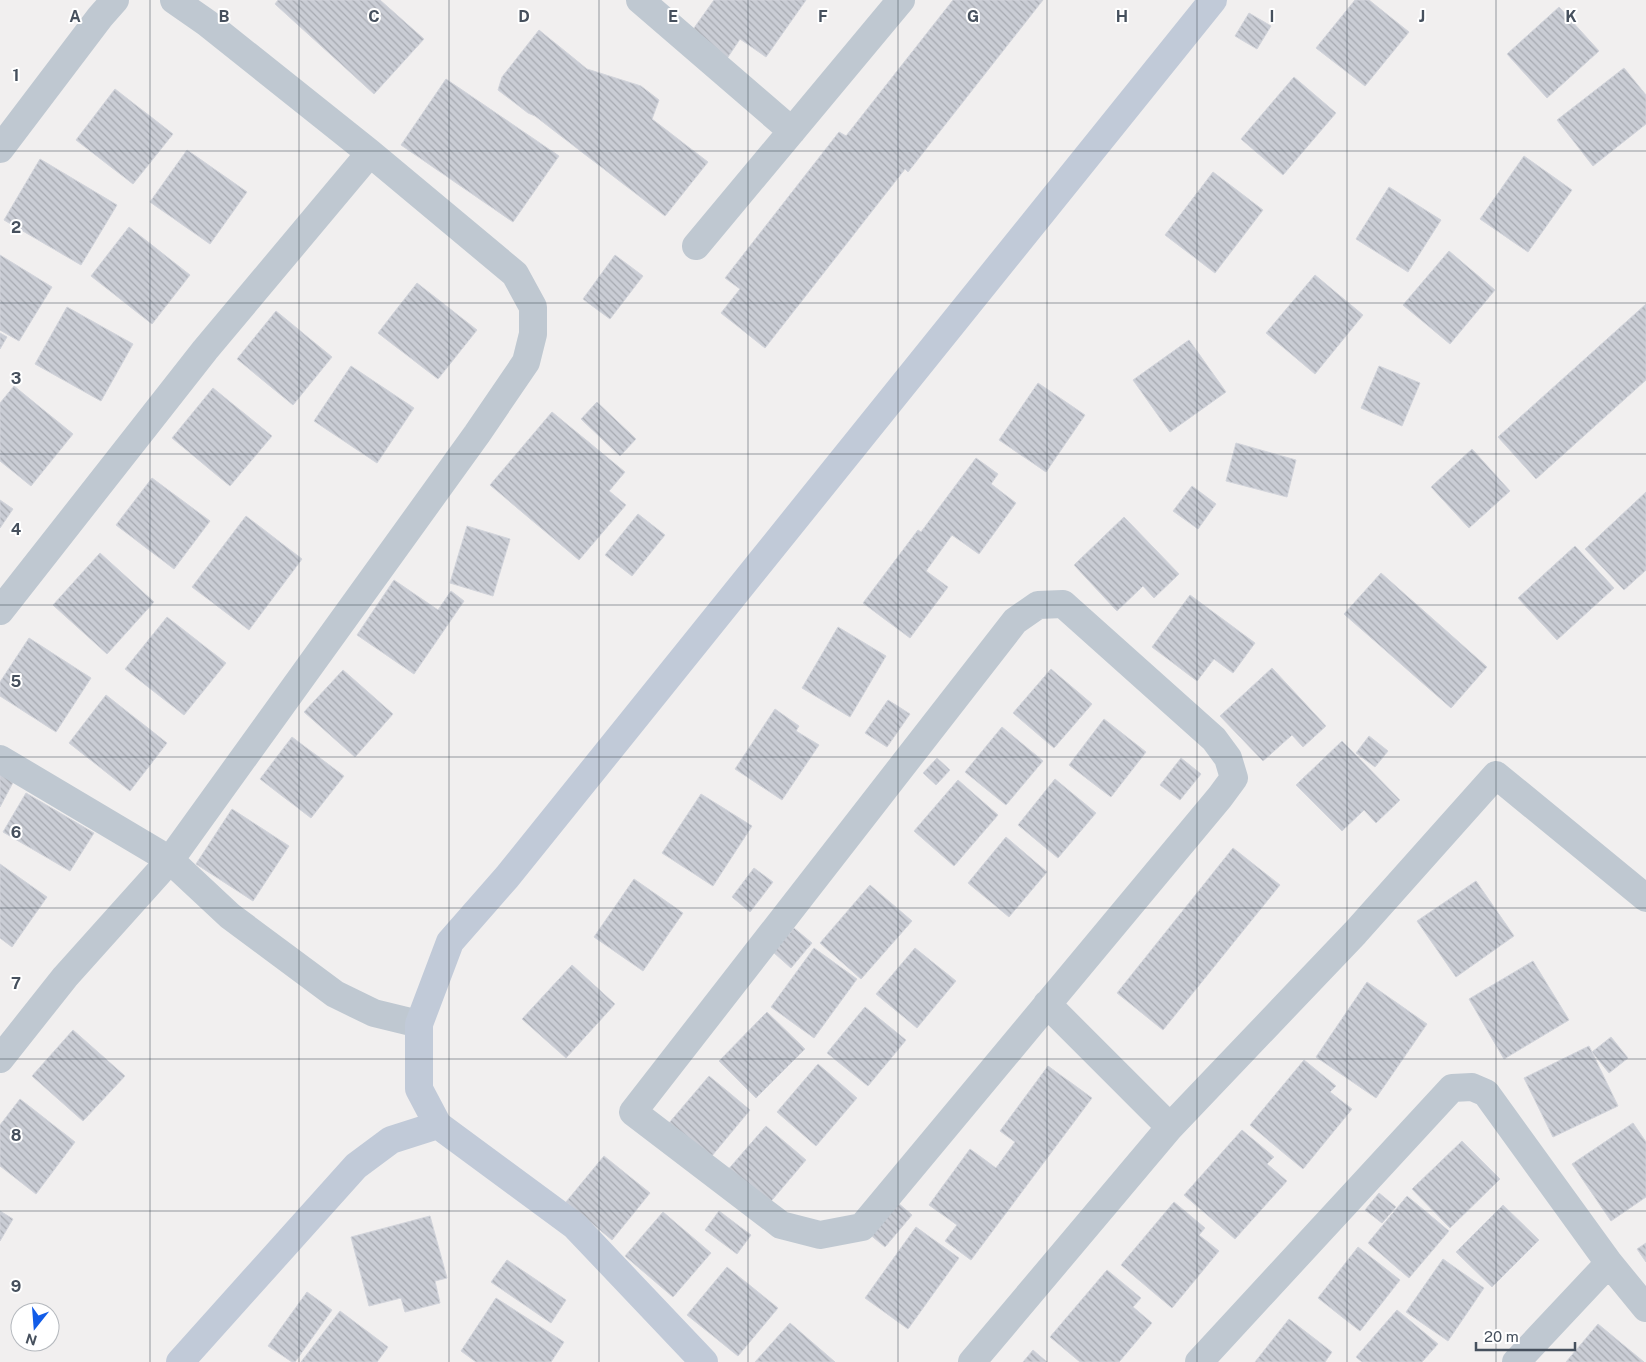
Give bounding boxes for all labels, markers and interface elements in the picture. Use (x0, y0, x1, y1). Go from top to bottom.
text: A (69, 7, 81, 26)
text: B (219, 7, 230, 26)
text: C (368, 7, 380, 26)
text: D (518, 7, 530, 26)
text: E (668, 7, 678, 26)
text: F (818, 7, 828, 26)
text: G (967, 7, 979, 26)
text: H (1116, 7, 1128, 26)
text: I (1270, 7, 1274, 26)
text: J (1419, 7, 1425, 26)
text: K (1565, 7, 1577, 26)
text: 1 (13, 66, 19, 85)
text: 2 (11, 218, 21, 237)
text: 3 (11, 369, 21, 388)
text: 4 (11, 520, 22, 539)
text: 5 (11, 672, 22, 691)
text: 6 (11, 823, 21, 842)
text: 7 (11, 974, 21, 993)
text: 8 (11, 1126, 22, 1145)
text: 9 (11, 1277, 21, 1296)
north arrow (10, 1302, 60, 1352)
scale bar (1476, 1320, 1575, 1352)
text: 20 m (1484, 1328, 1519, 1345)
text: N (24, 1330, 39, 1349)

